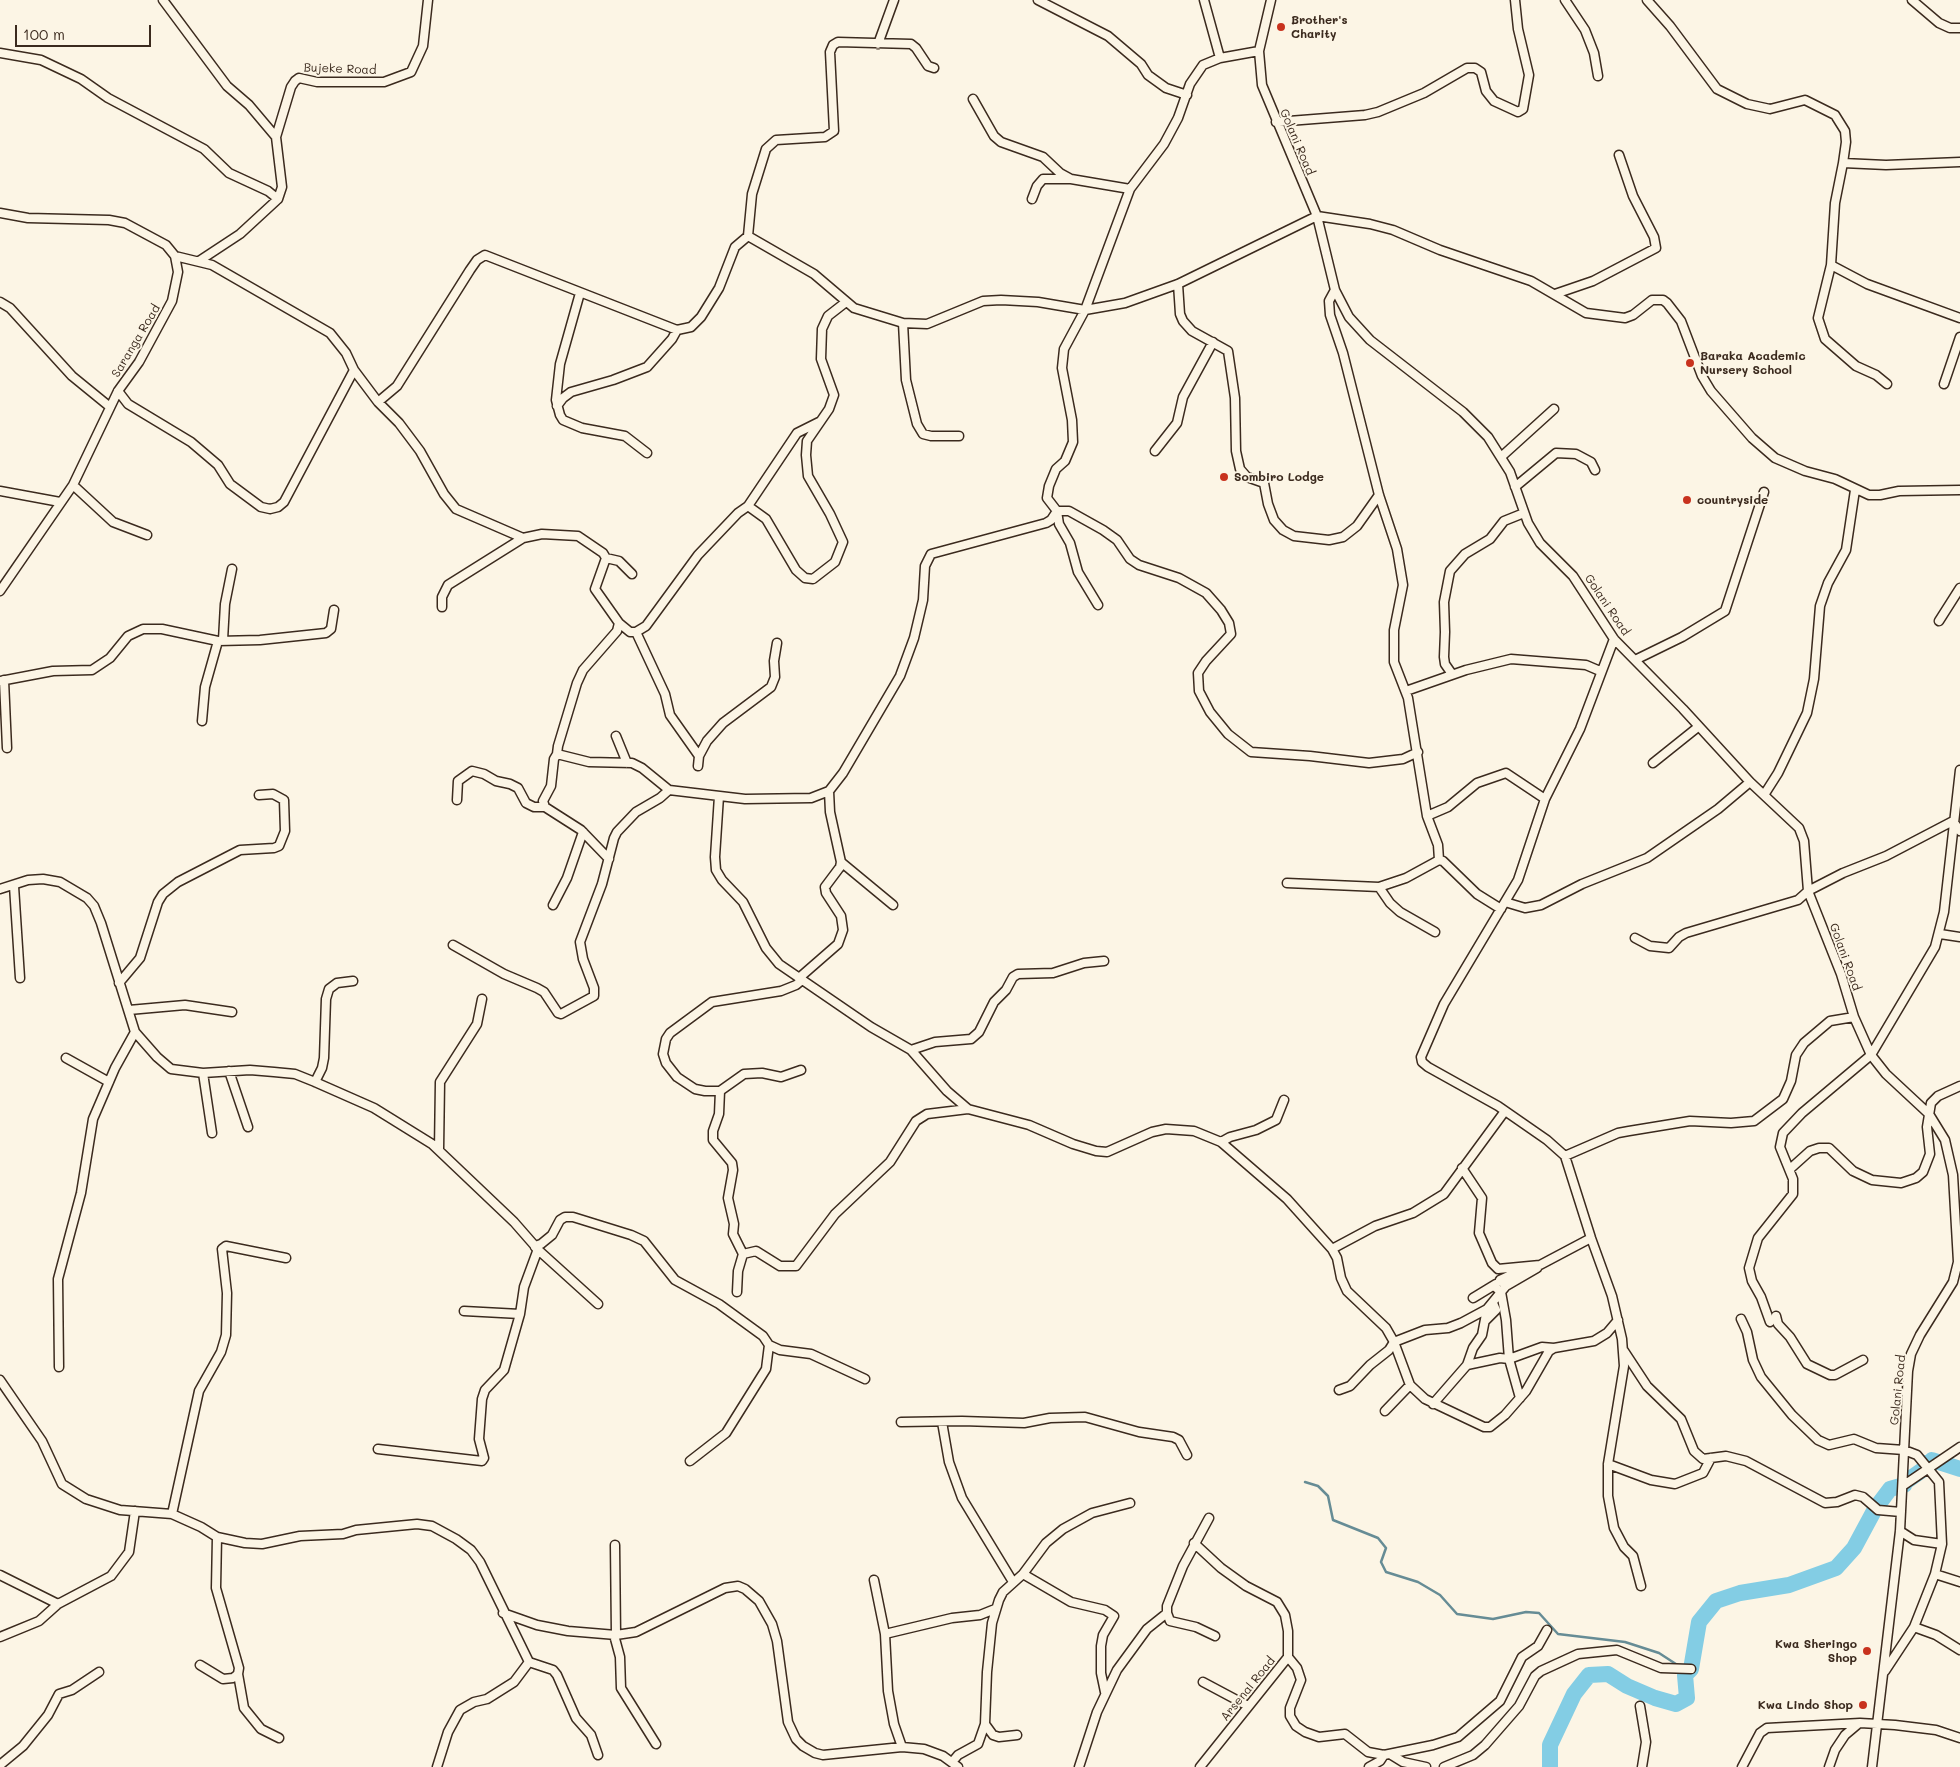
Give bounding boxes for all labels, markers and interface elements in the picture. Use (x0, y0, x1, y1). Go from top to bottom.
place label: Brother's Charity (1291, 13, 1348, 41)
scale bar (18, 15, 154, 47)
marker: Brother's Charity (1275, 21, 1287, 33)
text: 100 m (23, 24, 65, 44)
street label: Bujeke Road (303, 61, 377, 77)
street label: Golani Road (1277, 107, 1317, 177)
street label: Saranga Road (109, 302, 163, 380)
place label: Baraka Academic Nursery School (1700, 349, 1806, 377)
marker: Baraka Academic Nursery School (1684, 357, 1696, 369)
place label: Sombiro Lodge (1234, 470, 1324, 484)
marker: Sombiro Lodge (1218, 471, 1230, 483)
place label: countryside (1697, 493, 1768, 507)
marker: countryside (1681, 494, 1693, 506)
street label: Golani Road (1581, 572, 1633, 638)
street label: Golani Road (1826, 921, 1864, 993)
street label: Golani Road (1887, 1354, 1909, 1426)
place label: Kwa Sheringo Shop (1775, 1637, 1857, 1665)
marker: Kwa Sheringo Shop (1861, 1645, 1873, 1657)
street label: Arsenal Road (1218, 1654, 1278, 1724)
place label: Kwa Lindo Shop (1758, 1698, 1853, 1712)
marker: Kwa Lindo Shop (1857, 1699, 1869, 1711)

